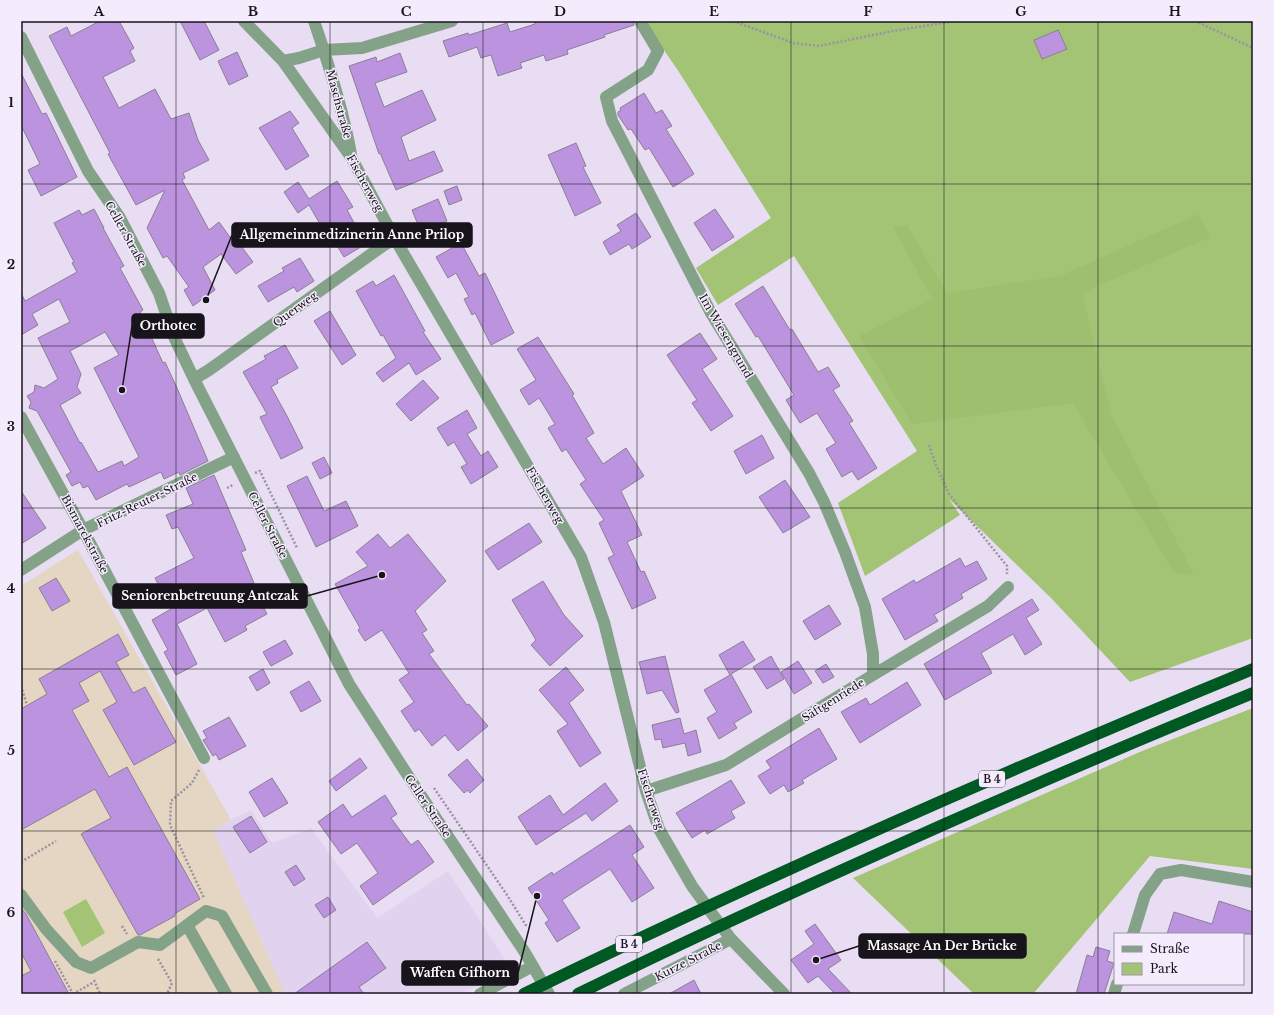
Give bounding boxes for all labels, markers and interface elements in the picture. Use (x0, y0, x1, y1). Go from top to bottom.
text: A (93, 3, 105, 20)
text: B (248, 3, 258, 20)
text: C (401, 3, 412, 20)
text: D (554, 3, 566, 20)
text: E (709, 3, 719, 20)
text: F (864, 3, 873, 20)
text: G (1015, 3, 1027, 20)
text: H (1169, 3, 1181, 20)
street label: Maschstraße (323, 68, 355, 140)
text: 1 (8, 94, 14, 111)
street label: Fischerweg (344, 152, 387, 214)
street label: Celler Straße (102, 199, 150, 269)
callout: Allgemeinmedizinerin Anne Prilop (232, 223, 472, 247)
text: Allgemeinmedizinerin Anne Prilop (239, 227, 464, 242)
text: 2 (7, 256, 15, 273)
street label: Querweg (270, 288, 320, 330)
street label: Im Wiesengrund (696, 291, 756, 381)
callout: Orthotec (132, 314, 204, 338)
text: Orthotec (140, 318, 197, 333)
text: 3 (7, 418, 15, 435)
street label: Fischerweg (523, 464, 567, 526)
street label: Fritz-Reuter-Straße (94, 469, 200, 531)
street label: Celler Straße (245, 489, 291, 561)
street label: Bismarckstraße (58, 492, 112, 576)
text: 4 (7, 580, 16, 597)
callout: Seniorenbetreuung Antczak (113, 584, 307, 608)
text: Seniorenbetreuung Antczak (121, 588, 300, 603)
street label: Säftgenriede (799, 675, 867, 725)
text: 5 (7, 742, 15, 759)
street label: Fischerweg (635, 767, 668, 832)
road number: B 4 (979, 771, 1005, 787)
street label: Celler Straße (402, 772, 454, 840)
text: 6 (7, 904, 16, 921)
legend (1114, 933, 1244, 985)
callout: Massage An Der Brücke (859, 934, 1026, 958)
road number: B 4 (616, 936, 642, 952)
street label: Kurze Straße (652, 938, 724, 984)
text: Massage An Der Brücke (867, 938, 1017, 953)
text: Straße (1150, 941, 1190, 956)
callout: Waffen Gifhorn (402, 961, 518, 985)
text: Park (1150, 961, 1178, 976)
text: Waffen Gifhorn (409, 965, 510, 980)

